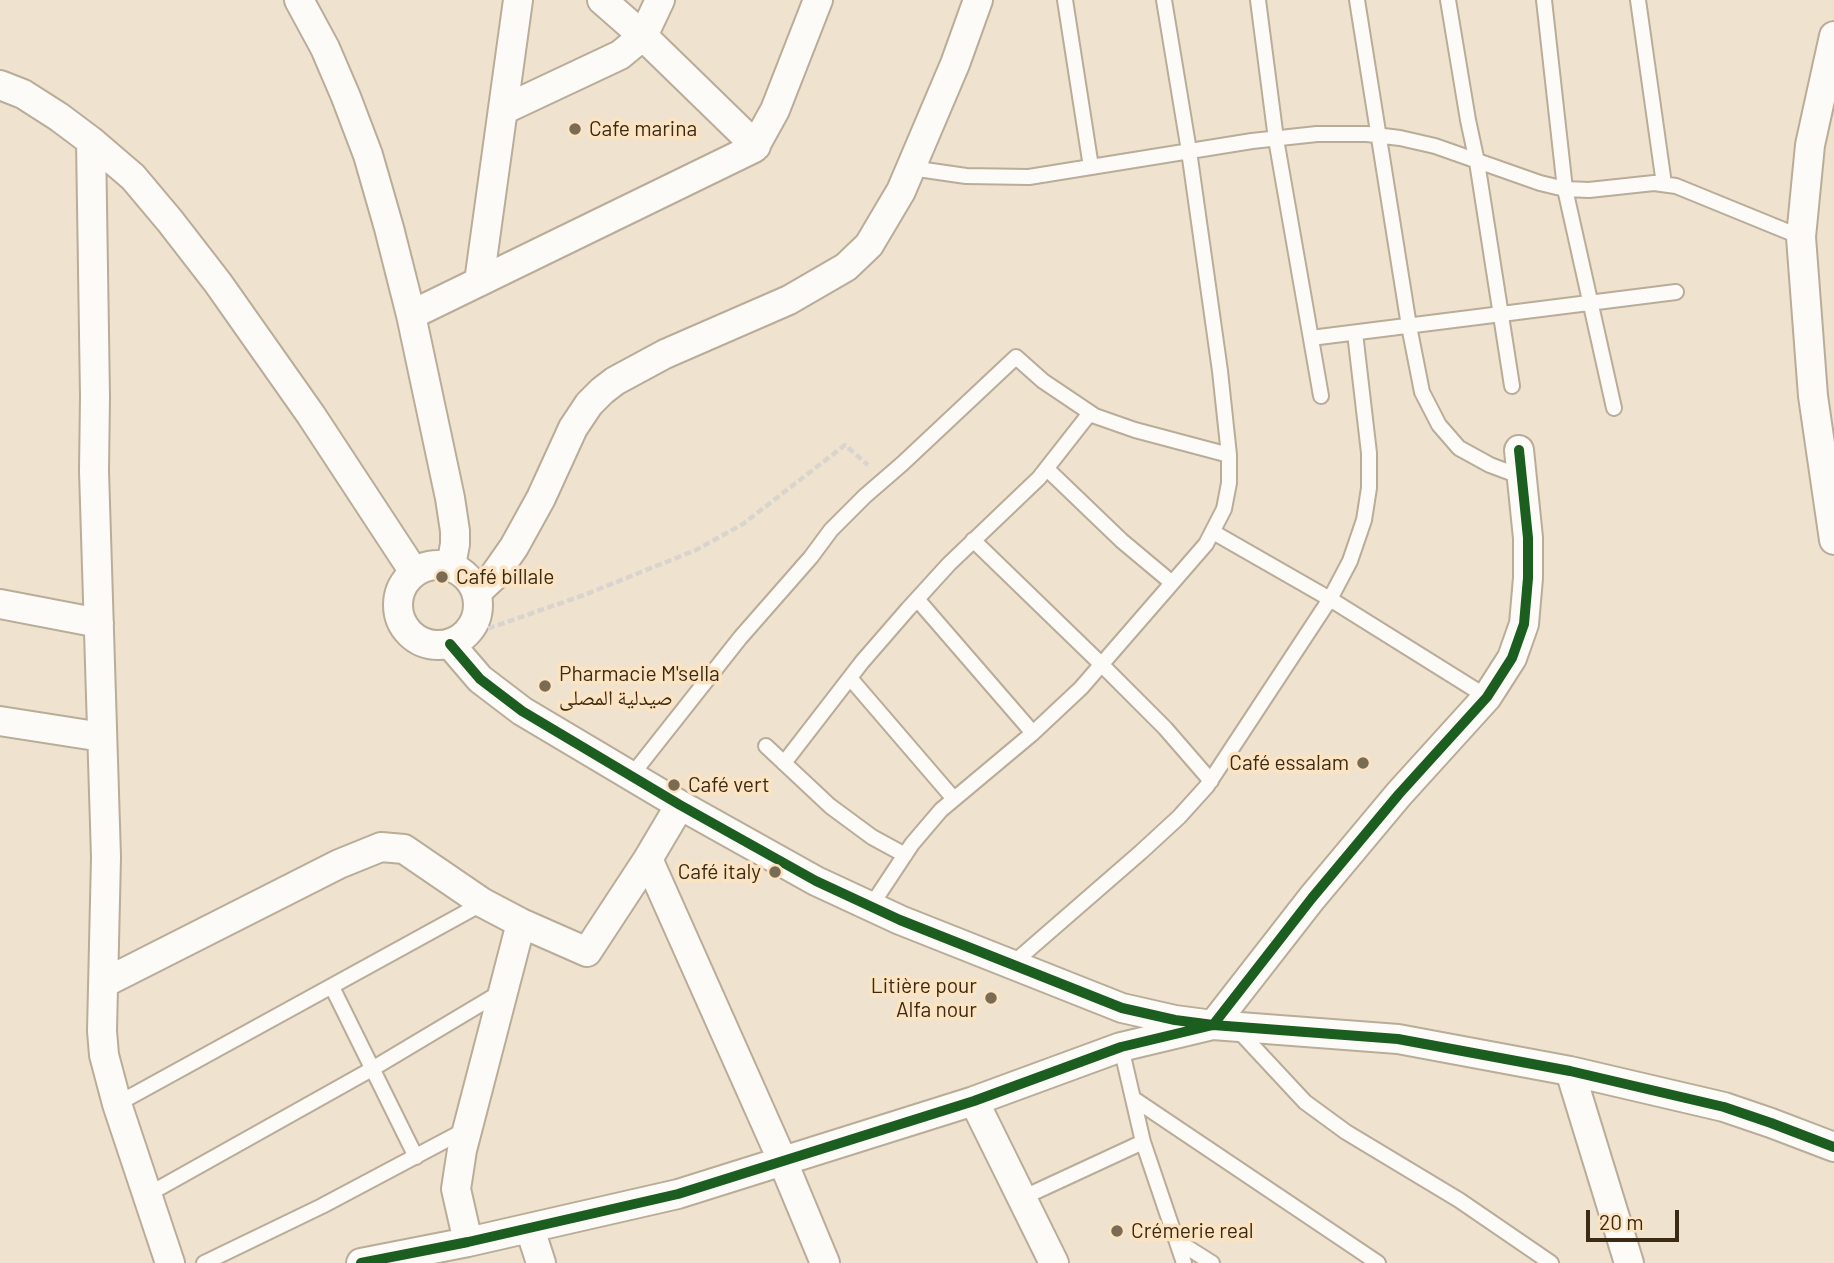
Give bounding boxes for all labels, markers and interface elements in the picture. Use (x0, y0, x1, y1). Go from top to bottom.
place label: Cafe marina (589, 116, 697, 142)
marker: Cafe marina (567, 121, 583, 137)
place label: Café billale (456, 564, 554, 590)
marker: Café billale (434, 569, 450, 585)
place label: Pharmacie M'sella صيدلية المصلى (559, 661, 720, 711)
marker: Pharmacie M'sella صيدلية المصلى (537, 678, 553, 694)
place label: Café essalam (1229, 750, 1349, 776)
marker: Café essalam (1355, 755, 1371, 771)
place label: Café vert (688, 772, 770, 798)
marker: Café vert (666, 777, 682, 793)
place label: Café italy (678, 859, 761, 885)
marker: Café italy (767, 864, 783, 880)
place label: Litière pour Alfa nour (871, 973, 977, 1023)
marker: Litière pour Alfa nour (983, 990, 999, 1006)
scale bar (1589, 1196, 1682, 1240)
text: 20 m (1599, 1209, 1644, 1234)
place label: Crémerie real (1131, 1218, 1253, 1244)
marker: Crémerie real (1109, 1223, 1125, 1239)

